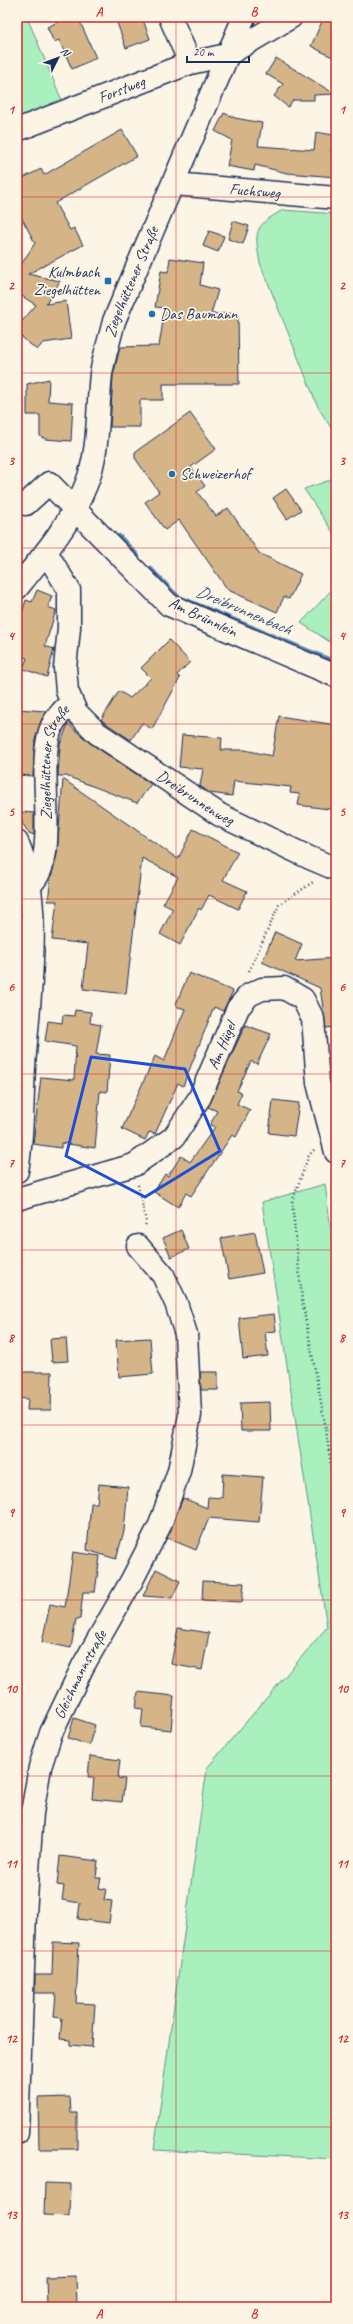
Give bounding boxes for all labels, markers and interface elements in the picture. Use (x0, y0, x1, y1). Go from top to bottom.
text: A (96, 4, 104, 20)
text: B (251, 4, 259, 20)
north arrow (38, 38, 78, 78)
scale bar (187, 38, 249, 64)
text: N (58, 44, 74, 60)
text: 20 m (193, 44, 215, 60)
street label: Forstweg (95, 71, 149, 108)
text: 1 (8, 102, 16, 118)
text: 1 (339, 102, 347, 118)
street label: Fuchsweg (229, 179, 282, 203)
street label: Ziegelhüttener Straße (100, 222, 164, 340)
place label: Kulmbach Ziegelhütten (34, 262, 101, 300)
marker: Kulmbach Ziegelhütten (103, 276, 113, 286)
text: 2 (8, 278, 15, 294)
text: 2 (339, 278, 346, 294)
place label: Das Baumann (160, 304, 238, 324)
marker: Das Baumann (147, 309, 157, 319)
text: 3 (8, 453, 15, 469)
text: 3 (339, 453, 346, 469)
place label: Schweizerhof (180, 464, 254, 484)
marker: Schweizerhof (167, 469, 177, 479)
water label: Dreibrunnenbach (193, 581, 296, 640)
street label: Am Brünnlein (166, 592, 241, 642)
text: 4 (8, 628, 16, 644)
text: 4 (339, 628, 347, 644)
street label: Ziegelhüttener Straße (35, 699, 74, 820)
street label: Dreibrunnenweg (153, 766, 238, 831)
text: 5 (8, 804, 15, 820)
text: 5 (339, 804, 346, 820)
text: 6 (8, 979, 15, 995)
text: 6 (339, 979, 346, 995)
street label: Am Hügel (203, 1016, 242, 1073)
text: 7 (8, 1155, 15, 1171)
text: 7 (339, 1155, 346, 1171)
text: 8 (8, 1330, 16, 1346)
text: 8 (339, 1330, 347, 1346)
text: 9 (8, 1505, 15, 1521)
text: 9 (339, 1505, 346, 1521)
street label: Gleichmannstraße (49, 1625, 112, 1722)
text: 10 (5, 1681, 18, 1697)
text: 10 (336, 1681, 349, 1697)
text: 11 (5, 1856, 19, 1872)
text: 11 (336, 1856, 350, 1872)
text: 12 (5, 2031, 18, 2047)
text: 12 (336, 2031, 349, 2047)
text: 13 (5, 2207, 18, 2223)
text: 13 (336, 2207, 349, 2223)
text: A (96, 2306, 104, 2322)
text: B (251, 2306, 259, 2322)

